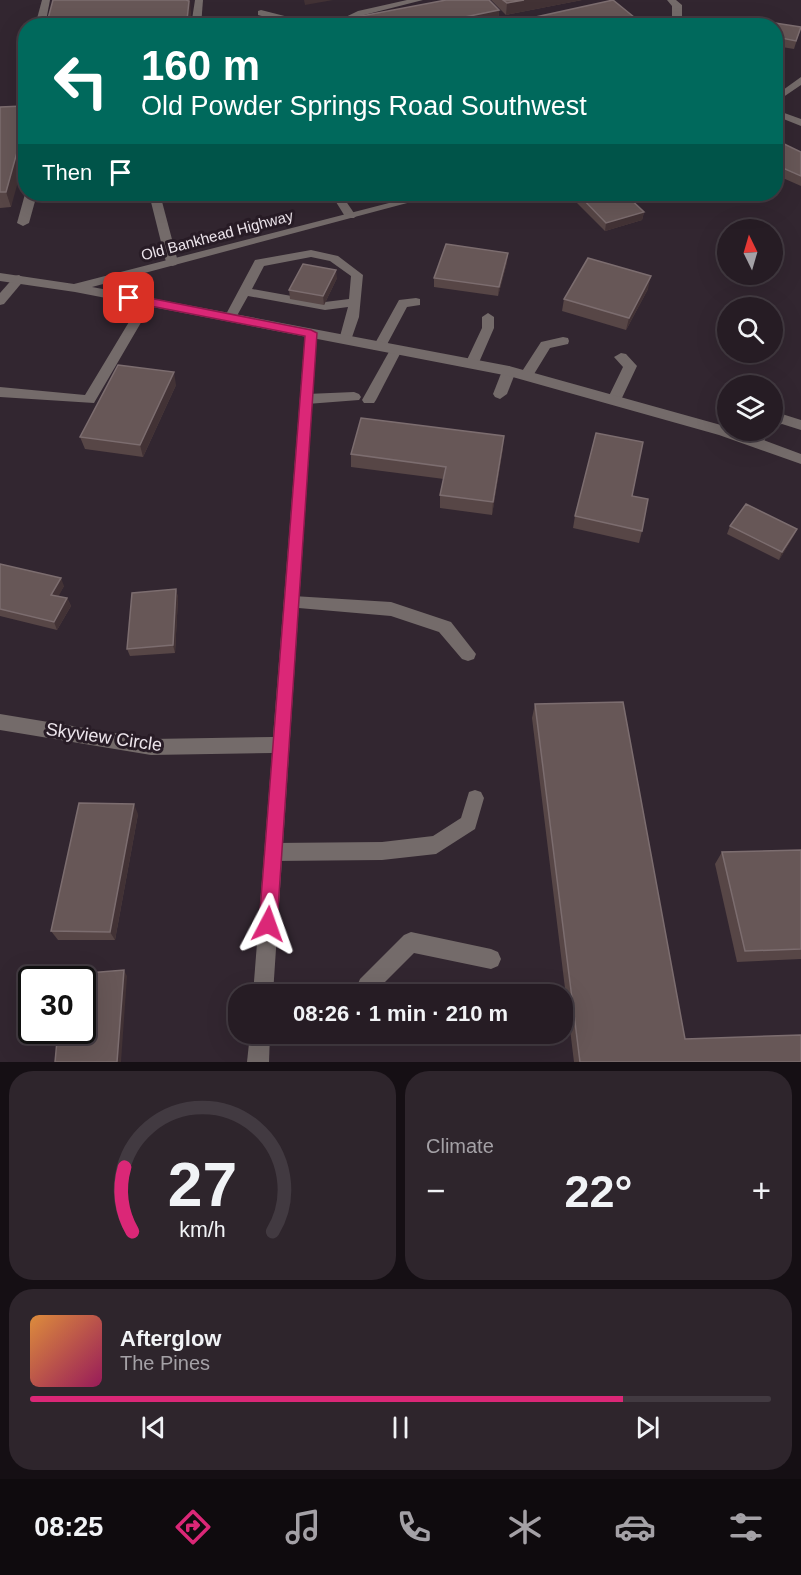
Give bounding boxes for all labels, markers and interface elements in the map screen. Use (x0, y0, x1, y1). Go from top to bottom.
icon: left (42, 42, 120, 120)
text: 160 m (141, 42, 260, 89)
text: Old Powder Springs Road Southwest (141, 91, 587, 121)
icon: arrive (104, 156, 137, 189)
text: Then (42, 160, 92, 185)
street label: Old Bankhead Highway (139, 206, 295, 263)
north arrow (717, 219, 783, 285)
map controls (717, 219, 783, 441)
pin (103, 272, 154, 323)
icon: arrive (112, 281, 145, 314)
button: search (717, 297, 783, 363)
button: layers (717, 375, 783, 441)
street label: Skyview Circle (45, 719, 163, 755)
position arrow (236, 892, 300, 956)
speed limit sign: 30 (18, 966, 96, 1044)
text: 08:26 · 1 min · 210 m (293, 1001, 508, 1026)
text: Climate (426, 1135, 494, 1157)
text: 27 (168, 1150, 237, 1219)
text: 22° (564, 1166, 633, 1217)
text: − (426, 1172, 445, 1209)
text: + (752, 1172, 771, 1209)
text: km/h (179, 1219, 226, 1243)
text: Afterglow (120, 1326, 221, 1351)
text: The Pines (120, 1352, 210, 1374)
icon: previous (137, 1411, 170, 1444)
icon: pause (384, 1411, 417, 1444)
icon: next (631, 1411, 664, 1444)
icon: directions (172, 1506, 214, 1548)
icon: music (282, 1506, 324, 1548)
icon: phone (393, 1506, 435, 1548)
icon: climate (504, 1506, 546, 1548)
icon: car (614, 1506, 656, 1548)
icon: filters (725, 1506, 767, 1548)
text: 08:25 (34, 1512, 103, 1542)

